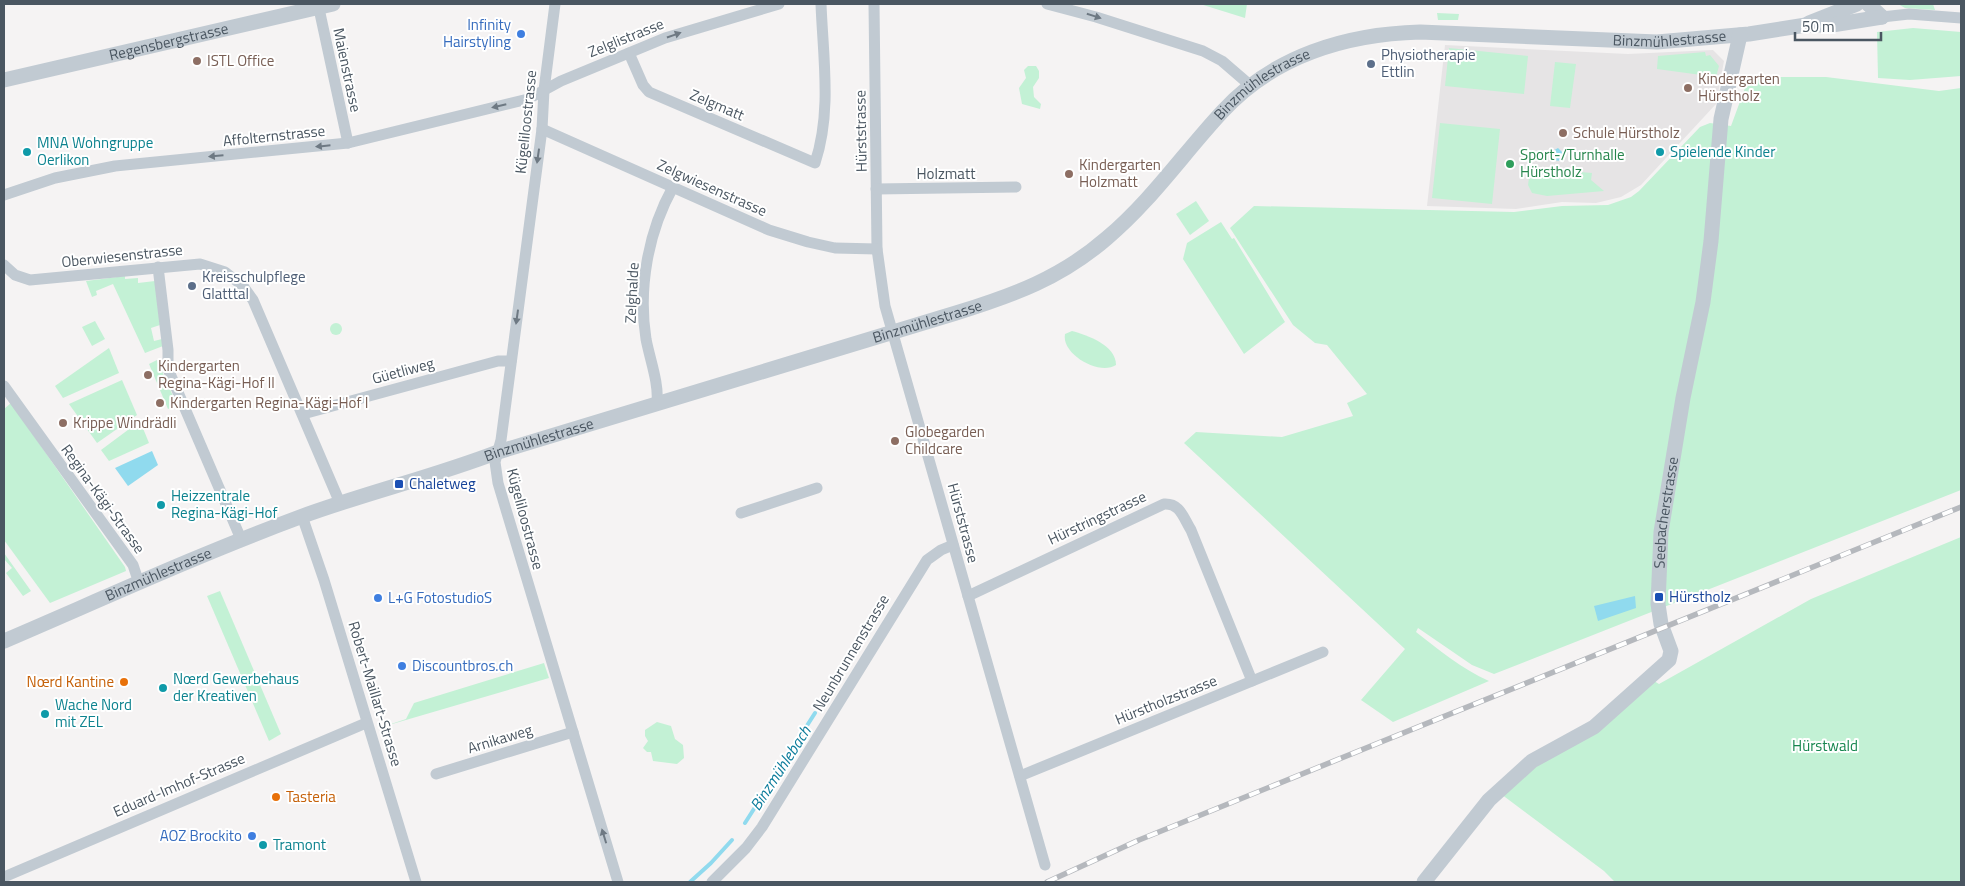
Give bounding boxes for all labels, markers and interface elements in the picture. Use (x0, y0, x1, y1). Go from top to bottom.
scale bar (1795, 10, 1881, 42)
street label: Zelglistrasse (584, 12, 667, 63)
place label: Infinity Hairstyling (443, 13, 511, 53)
one-way arrow (1087, 13, 1102, 21)
text: 50 m (1802, 15, 1835, 38)
street label: Regensbergstrasse (107, 17, 230, 66)
street label: Binzmühlestrasse (1612, 24, 1727, 53)
street label: Maienstrasse (327, 26, 368, 114)
marker: Infinity Hairstyling (515, 28, 527, 40)
one-way arrow (667, 31, 682, 38)
street label: Binzmühlestrasse (1208, 42, 1313, 125)
place label: Physiotherapie Ettlin (1381, 43, 1476, 83)
place label: ISTL Office (207, 49, 274, 72)
marker: ISTL Office (191, 55, 203, 67)
marker: Physiotherapie Ettlin (1365, 58, 1377, 70)
place label: Kindergarten Hürstholz (1698, 67, 1780, 107)
street label: Kügeliloostrasse (509, 69, 542, 175)
marker: Kindergarten Hürstholz (1682, 82, 1694, 94)
street label: Zelgmatt (686, 83, 749, 127)
street label: Hürststrasse (848, 90, 873, 172)
one-way arrow (491, 102, 506, 110)
street label: Affolternstrasse (222, 119, 326, 152)
place label: Schule Hürstholz (1573, 121, 1680, 144)
marker: Schule Hürstholz (1557, 127, 1569, 139)
place label: MNA Wohngruppe Oerlikon (37, 131, 153, 171)
place label: Spielende Kinder (1670, 140, 1775, 163)
one-way arrow (315, 142, 331, 150)
place label: Sport-/Turnhalle Hürstholz (1520, 143, 1625, 183)
marker: MNA Wohngruppe Oerlikon (21, 146, 33, 158)
marker: Spielende Kinder (1654, 146, 1666, 158)
one-way arrow (534, 148, 542, 164)
one-way arrow (208, 153, 224, 161)
street label: Zelgwiesenstrasse (654, 153, 771, 222)
place label: Kindergarten Holzmatt (1079, 153, 1161, 193)
marker: Sport-/Turnhalle Hürstholz (1504, 158, 1516, 170)
street label: Holzmatt (917, 162, 976, 185)
marker: Kindergarten Holzmatt (1063, 168, 1075, 180)
street label: Oberwiesenstrasse (60, 238, 184, 273)
street label: Zelghalde (618, 262, 645, 324)
place label: Kreisschulpflege Glatttal (202, 265, 306, 305)
marker: Kreisschulpflege Glatttal (186, 280, 198, 292)
street label: Binzmühlestrasse (869, 293, 985, 349)
one-way arrow (513, 309, 521, 325)
street label: Güetliweg (369, 351, 437, 390)
place label: Kindergarten Regina-Kägi-Hof ll (158, 354, 275, 394)
marker: Kindergarten Regina-Kägi-Hof ll (142, 369, 154, 381)
place label: Kindergarten Regina-Kägi-Hof I (170, 391, 368, 414)
marker: Kindergarten Regina-Kägi-Hof I (154, 397, 166, 409)
place label: Krippe Windrädli (73, 411, 177, 434)
street label: Binzmühlestrasse (481, 412, 596, 467)
marker: Krippe Windrädli (57, 417, 69, 429)
place label: Globegarden Childcare (905, 420, 985, 460)
marker: Globegarden Childcare (889, 435, 901, 447)
street label: Regina-Kägi-Strasse (56, 439, 151, 558)
street label: Seebacherstrasse (1647, 455, 1684, 569)
street label: Kügeliloostrasse (501, 466, 550, 572)
place label: Chaletweg (409, 472, 476, 495)
marker: Chaletweg (393, 478, 405, 490)
street label: Hürststrasse (942, 480, 985, 565)
place label: Heizzentrale Regina-Kägi-Hof (171, 484, 277, 524)
street label: Hürstringstrasse (1044, 485, 1150, 550)
marker: Heizzentrale Regina-Kägi-Hof (155, 499, 167, 511)
street label: Binzmühlestrasse (101, 541, 215, 607)
place label: Hürstholz (1669, 585, 1731, 608)
place label: L+G FotostudioS (388, 586, 492, 609)
street label: Neunbrunnenstrasse (806, 590, 895, 716)
marker: Hürstholz (1653, 591, 1665, 603)
marker: L+G FotostudioS (372, 592, 384, 604)
street label: Robert-Maillart-Strasse (342, 618, 409, 769)
place label: Discountbros.ch (412, 654, 513, 677)
marker: Discountbros.ch (396, 660, 408, 672)
place label: Nœrd Gewerbehaus der Kreativen (173, 667, 299, 707)
street label: Hürstholzstrasse (1111, 669, 1220, 730)
place label: Nœrd Kantine (27, 670, 114, 693)
marker: Nœrd Kantine (118, 676, 130, 688)
marker: Nœrd Gewerbehaus der Kreativen (157, 682, 169, 694)
place label: Wache Nord mit ZEL (55, 693, 132, 733)
marker: Wache Nord mit ZEL (39, 708, 51, 720)
street label: Arnikaweg (465, 718, 535, 759)
water label: Binzmühlebach (744, 720, 817, 815)
park label: Hürstwald (1792, 734, 1858, 757)
street label: Eduard-Imhof-Strasse (109, 746, 248, 823)
place label: Tasteria (286, 785, 336, 808)
marker: Tasteria (270, 791, 282, 803)
place label: AOZ Brockito (160, 824, 242, 847)
one-way arrow (600, 828, 608, 843)
marker: AOZ Brockito (246, 830, 258, 842)
place label: Tramont (273, 833, 327, 856)
marker: Tramont (257, 839, 269, 851)

